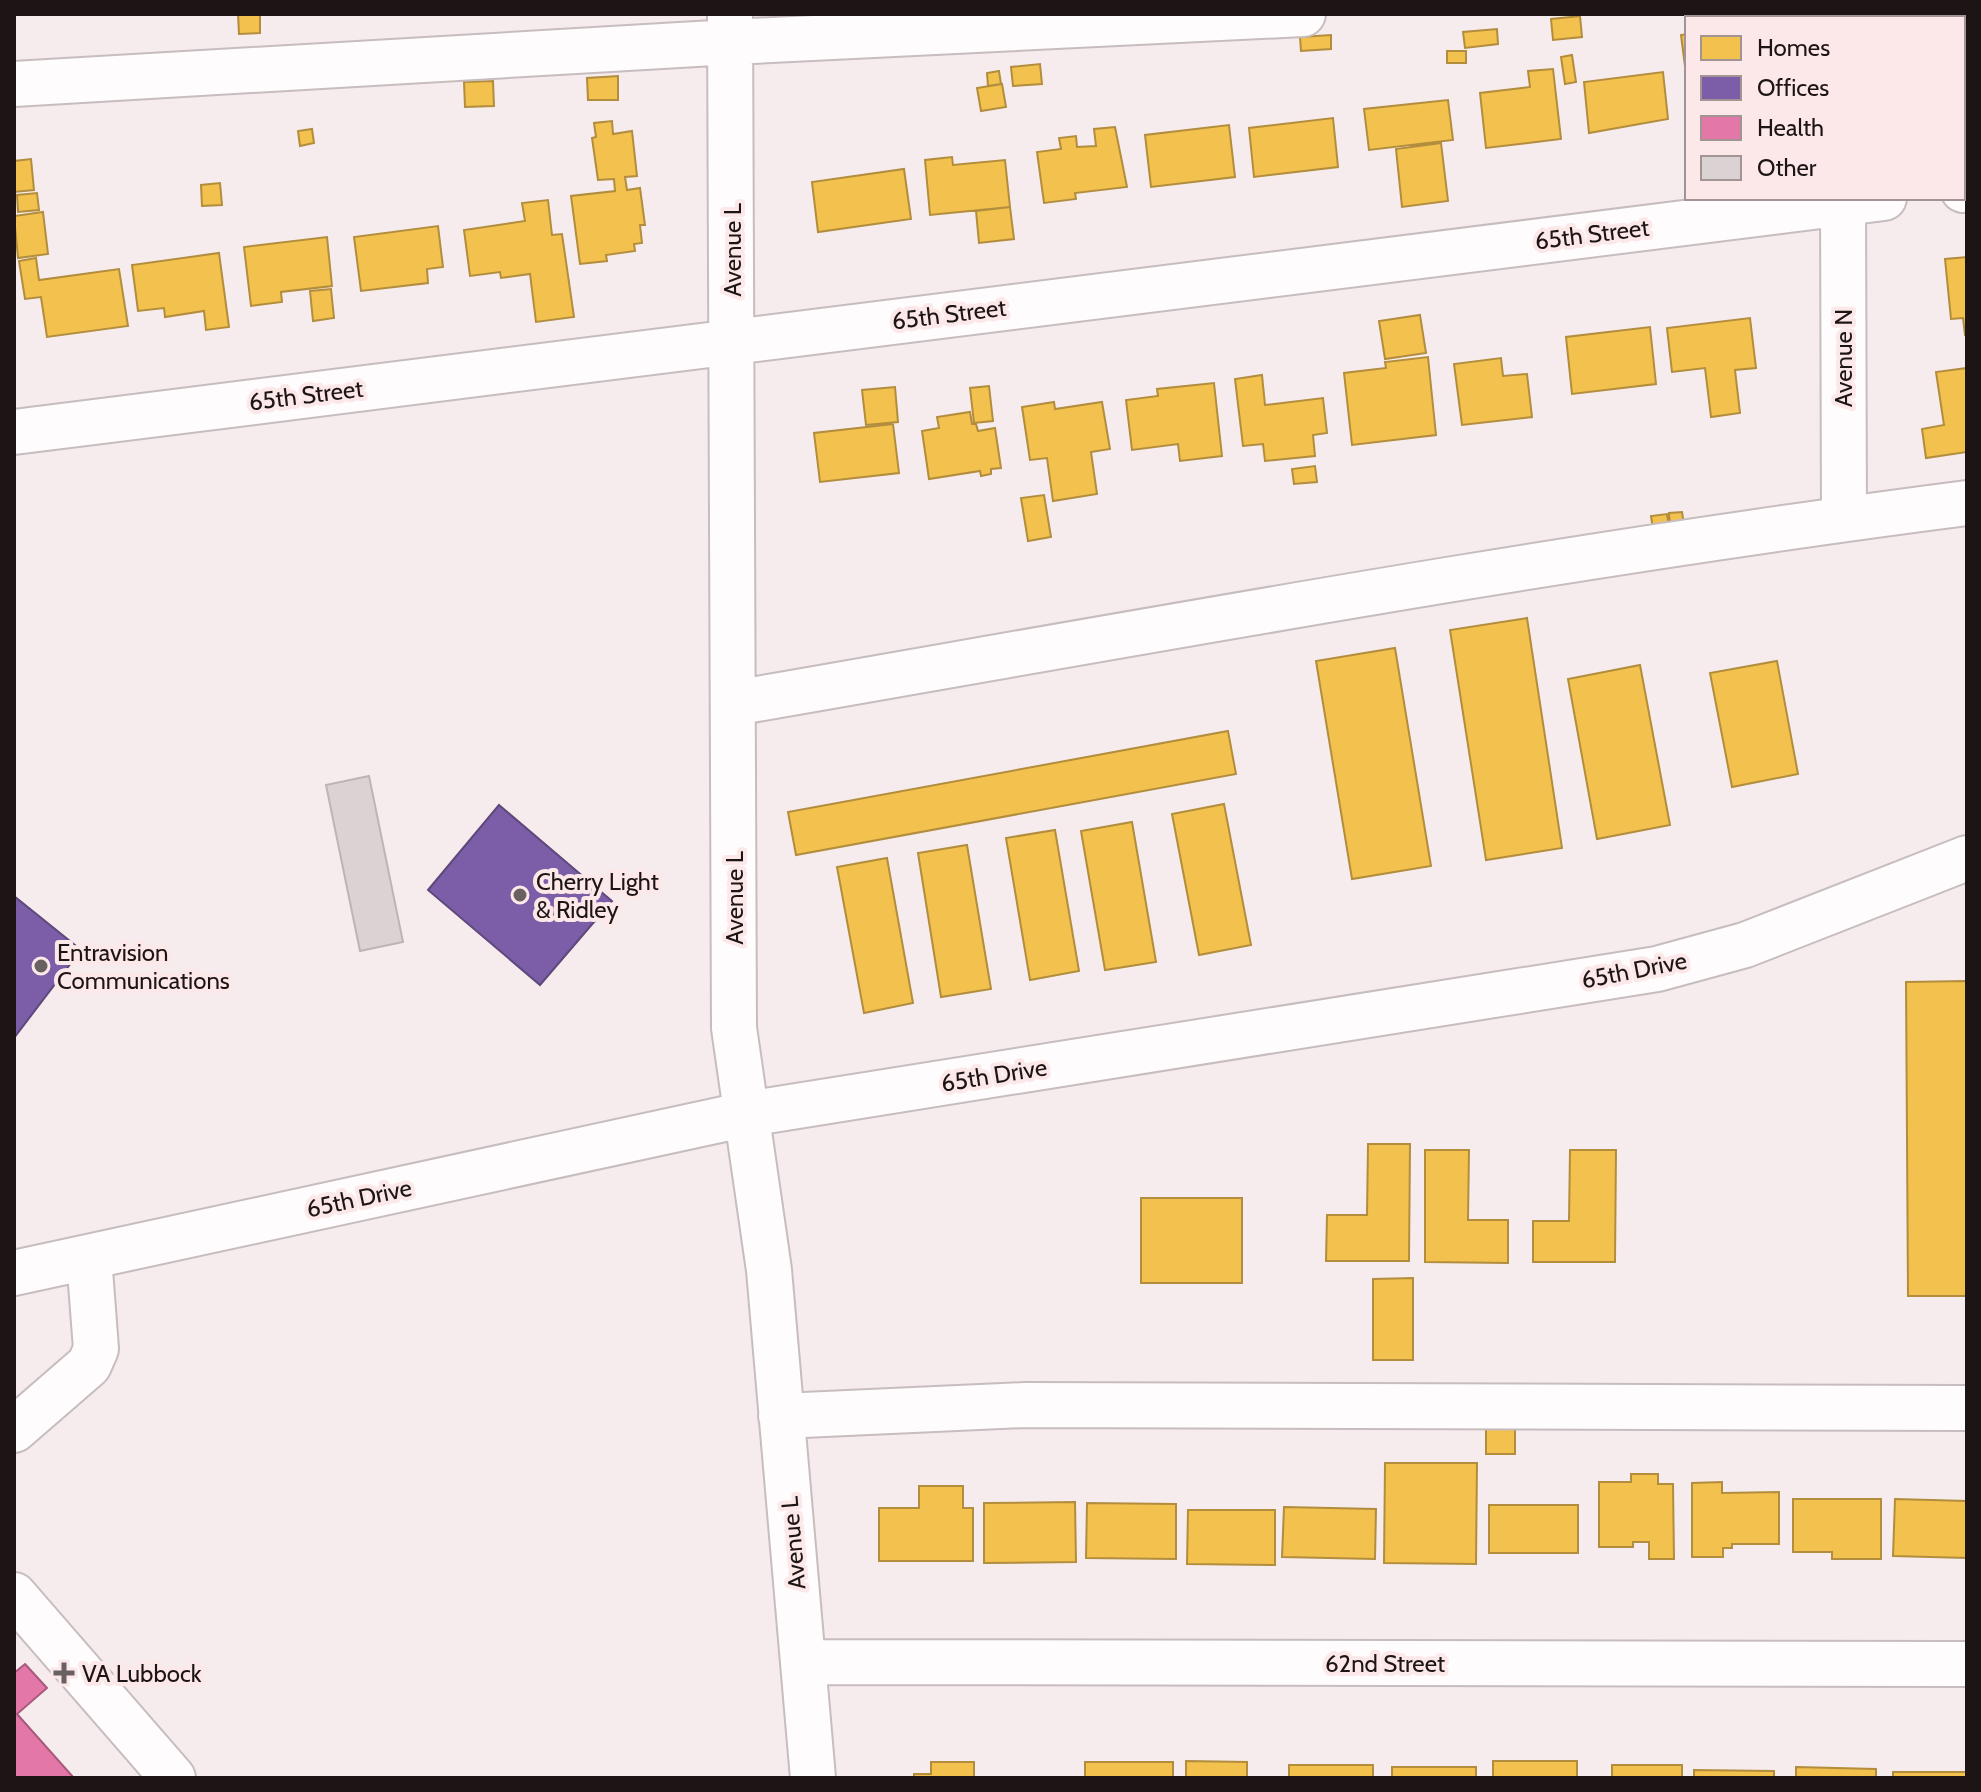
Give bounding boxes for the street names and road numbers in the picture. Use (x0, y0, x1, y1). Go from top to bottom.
street label: Avenue L (718, 203, 747, 297)
street label: 65th Street (1533, 213, 1651, 255)
street label: 65th Street (890, 293, 1008, 335)
street label: Avenue N (1829, 309, 1858, 407)
street label: 65th Street (247, 374, 365, 416)
street label: Avenue L (720, 851, 749, 945)
street label: 65th Drive (1579, 946, 1689, 994)
street label: 65th Drive (939, 1052, 1049, 1098)
street label: 65th Drive (304, 1173, 414, 1223)
street label: Avenue L (774, 1495, 812, 1591)
street label: 62nd Street (1325, 1649, 1445, 1678)

